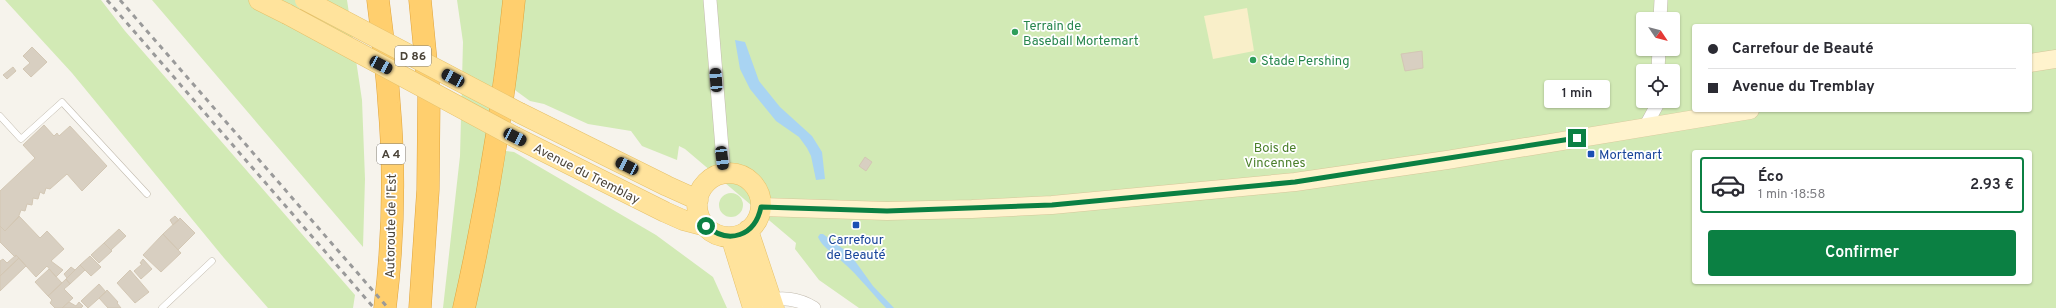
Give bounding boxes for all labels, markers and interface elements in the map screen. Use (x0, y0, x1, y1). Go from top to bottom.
north arrow (1636, 12, 1680, 56)
map controls (1636, 12, 1680, 108)
place label: Terrain de Baseball Mortemart (1023, 19, 1139, 50)
marker: Terrain de Baseball Mortemart (1010, 27, 1020, 37)
text: Carrefour de Beauté (1732, 40, 1874, 59)
road number: D 86 (395, 46, 431, 66)
car (368, 54, 394, 76)
place label: Stade Pershing (1261, 54, 1350, 70)
marker: Stade Pershing (1248, 55, 1258, 65)
button: locate (1636, 64, 1680, 108)
car (440, 67, 466, 89)
car (709, 68, 723, 92)
text: Avenue du Tremblay (1732, 78, 1875, 97)
callout: 1 min (1544, 80, 1610, 108)
text: 1 min (1562, 86, 1592, 102)
car (502, 126, 528, 148)
route end (1568, 129, 1586, 147)
street label: Avenue du Tremblay (530, 141, 642, 209)
park label: Bois de Vincennes (1245, 141, 1305, 172)
road number: A 4 (377, 144, 405, 164)
car (715, 145, 729, 171)
place label: Mortemart (1599, 148, 1662, 164)
marker: Mortemart (1586, 149, 1596, 159)
car (614, 155, 640, 177)
icon: car (1710, 167, 1746, 203)
text: Éco (1758, 168, 1783, 187)
street label: Autoroute de l’Est (383, 174, 401, 278)
text: 2.93 € (1970, 176, 2014, 195)
text: 1 min · 18:58 (1758, 187, 1825, 203)
route start (697, 217, 715, 235)
marker: Carrefour de Beauté (851, 220, 861, 230)
button: Confirmer (1708, 230, 2016, 276)
place label: Carrefour de Beauté (827, 233, 885, 264)

